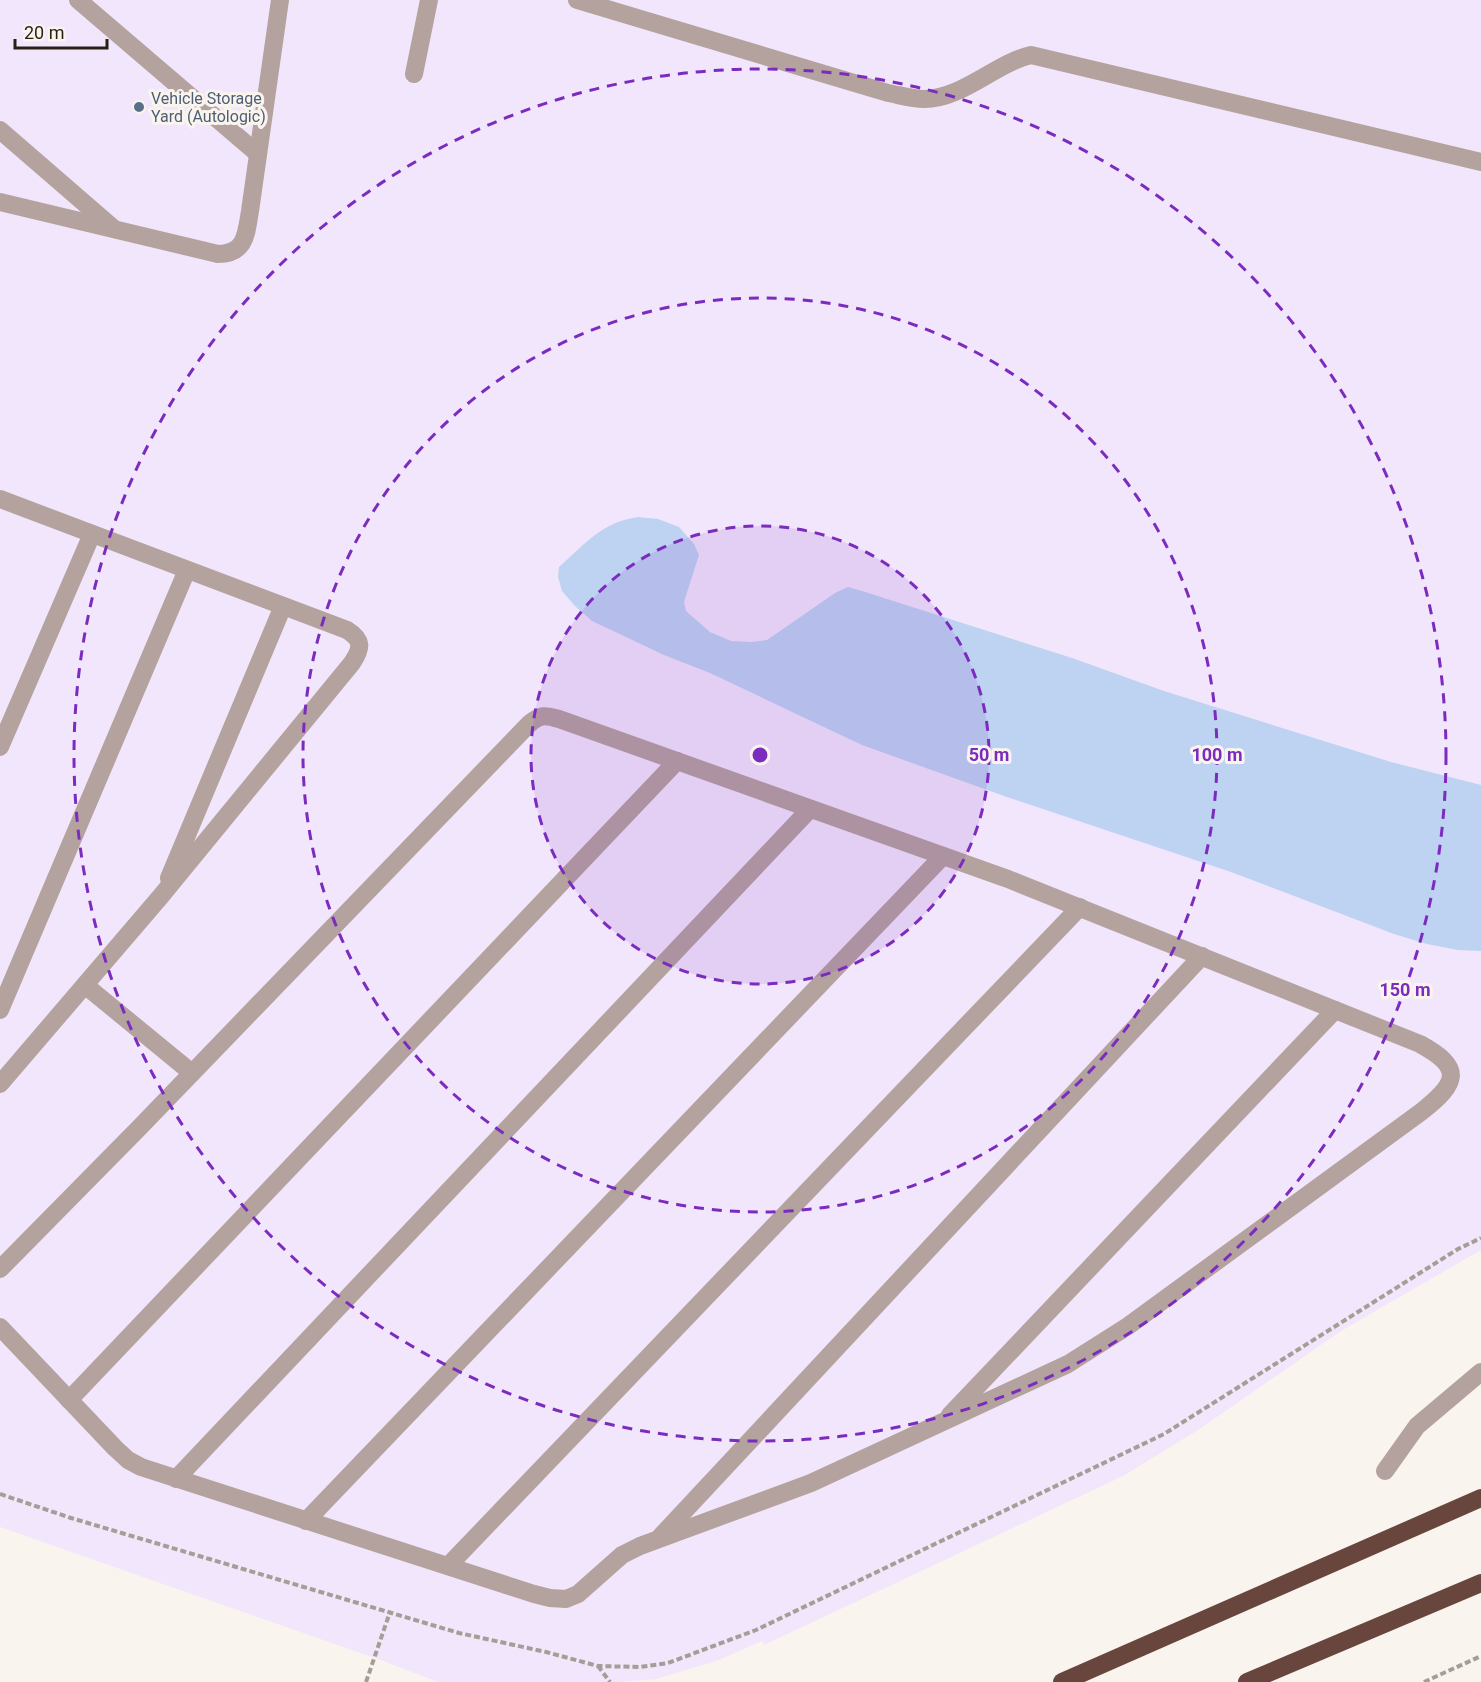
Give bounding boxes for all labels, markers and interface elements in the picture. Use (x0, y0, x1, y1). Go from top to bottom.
scale bar (15, 12, 106, 50)
text: 20 m (24, 22, 64, 43)
place label: Vehicle Storage Yard (Autologic) (151, 89, 266, 126)
marker: Vehicle Storage Yard (Autologic) (132, 100, 146, 114)
text: 50 m (969, 744, 1009, 765)
text: 100 m (1191, 744, 1243, 765)
centre of rings (750, 745, 770, 765)
text: 150 m (1379, 979, 1431, 1000)

